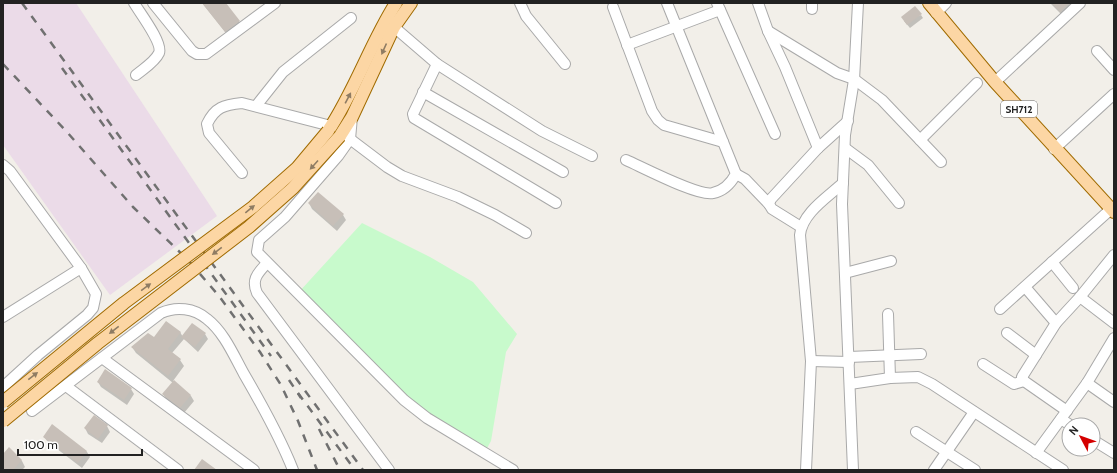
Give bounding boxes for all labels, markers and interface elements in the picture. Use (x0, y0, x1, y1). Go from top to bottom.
one-way arrow (381, 43, 387, 54)
one-way arrow (345, 92, 351, 104)
road number: SH712 (1001, 101, 1037, 117)
one-way arrow (310, 160, 319, 169)
one-way arrow (244, 205, 255, 214)
one-way arrow (212, 247, 223, 255)
one-way arrow (140, 283, 151, 291)
one-way arrow (109, 326, 120, 335)
one-way arrow (27, 372, 38, 381)
north arrow (1061, 417, 1101, 457)
text: N (1066, 423, 1081, 438)
scale bar (18, 431, 142, 457)
text: 100 m (24, 437, 58, 452)

